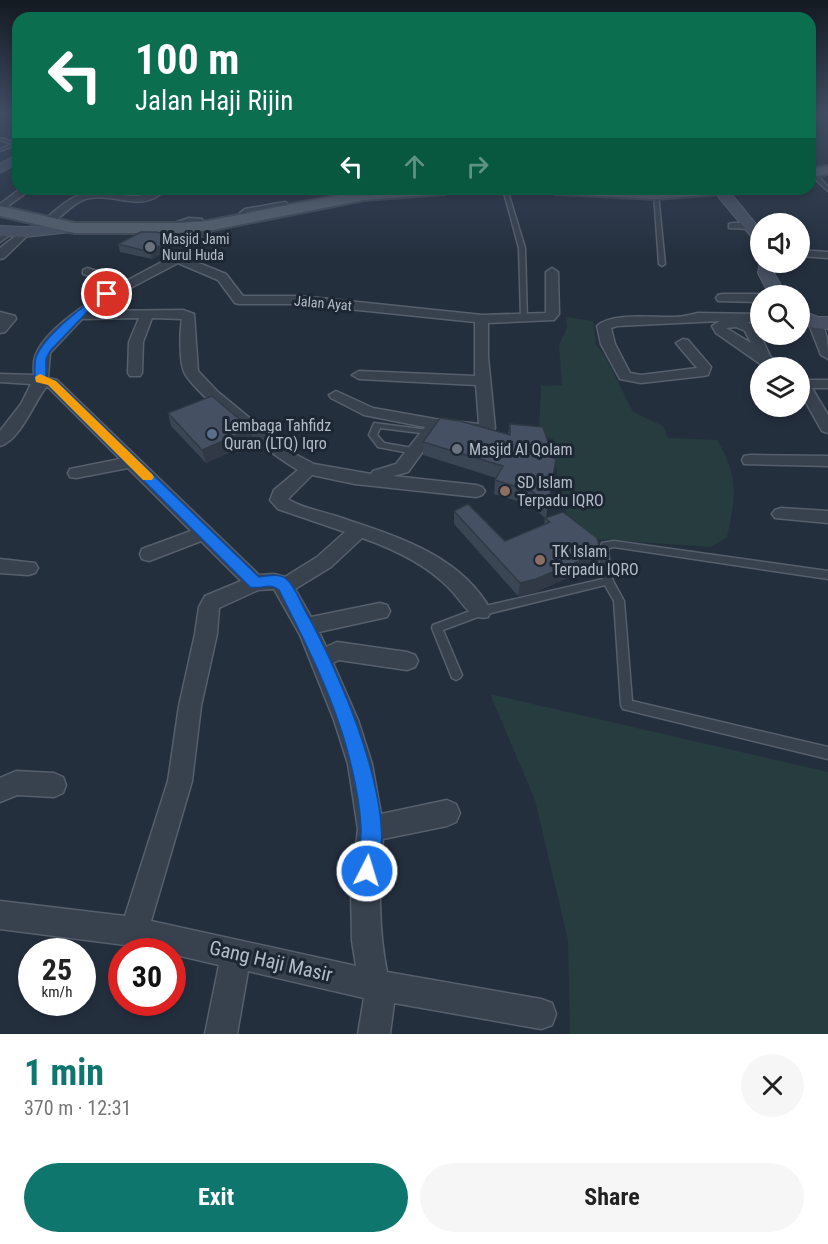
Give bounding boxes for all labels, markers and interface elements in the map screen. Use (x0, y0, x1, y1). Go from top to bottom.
text: 100 m (135, 35, 240, 84)
icon: left (36, 36, 114, 114)
text: Jalan Haji Rijin (135, 85, 293, 117)
icon: left (335, 150, 368, 183)
icon: ahead (398, 150, 431, 183)
icon: right (461, 150, 494, 183)
map controls (750, 213, 810, 417)
button: sound (750, 213, 810, 273)
place label: Masjid Jami Nurul Huda (162, 231, 229, 263)
marker: Masjid Jami Nurul Huda (143, 240, 157, 254)
pin (81, 268, 132, 319)
icon: arrive (90, 277, 123, 310)
button: search (750, 285, 810, 345)
street label: Jalan Ayat (294, 293, 352, 313)
button: layers (750, 357, 810, 417)
place label: Lembaga Tahfidz Quran (LTQ) Iqro (224, 416, 331, 453)
marker: Lembaga Tahfidz Quran (LTQ) Iqro (205, 427, 219, 441)
place label: Masjid Al Qolam (469, 440, 573, 459)
marker: Masjid Al Qolam (450, 442, 464, 456)
place label: SD Islam Terpadu IQRO (517, 473, 604, 510)
marker: SD Islam Terpadu IQRO (498, 484, 512, 498)
place label: TK Islam Terpadu IQRO (552, 542, 639, 579)
marker: TK Islam Terpadu IQRO (533, 553, 547, 567)
position arrow (335, 839, 399, 903)
street label: Gang Haji Masir (207, 935, 335, 987)
speed limit sign: 30 (108, 938, 186, 1016)
text: 25 (42, 952, 72, 987)
text: km/h (42, 983, 72, 1001)
text: 1 min (24, 1052, 104, 1094)
button: close (741, 1054, 804, 1117)
text: 370 m · 12:31 (24, 1096, 131, 1120)
button: Exit (24, 1163, 408, 1232)
button: Share (420, 1163, 804, 1232)

